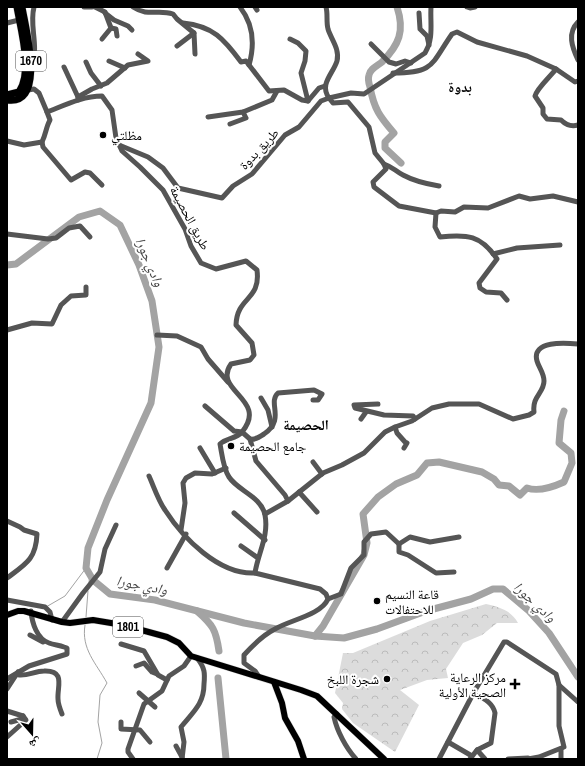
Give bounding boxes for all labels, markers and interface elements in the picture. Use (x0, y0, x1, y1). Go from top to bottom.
road number: 1670 (16, 51, 46, 71)
district label: بدوة (448, 78, 472, 96)
street label: طريق بدوة (235, 125, 283, 173)
place label: مظلتي (111, 127, 142, 146)
marker: مظلتي (98, 130, 108, 140)
street label: طريق الحصيمة (166, 183, 214, 253)
water label: وادي جورا (129, 235, 169, 291)
district label: الحصيمة (283, 416, 329, 434)
place label: جامع الحصيمة (239, 438, 306, 456)
marker: جامع الحصيمة (226, 441, 236, 451)
water label: وادي جورا (114, 571, 170, 601)
water label: وادي جورا (508, 578, 560, 628)
place label: قاعة النسيم للاحتفالات (385, 586, 439, 618)
marker: قاعة النسيم للاحتفالات (372, 596, 382, 606)
road number: 1801 (113, 617, 143, 637)
place label: مركز الرعاية الصحية الأولية (439, 669, 506, 701)
place label: شجرة اللبخ (327, 671, 379, 689)
marker: شجرة اللبخ (382, 674, 392, 684)
marker: مركز الرعاية الصحية الأولية (509, 678, 521, 690)
north arrow (12, 714, 52, 754)
text: ش (27, 734, 43, 752)

